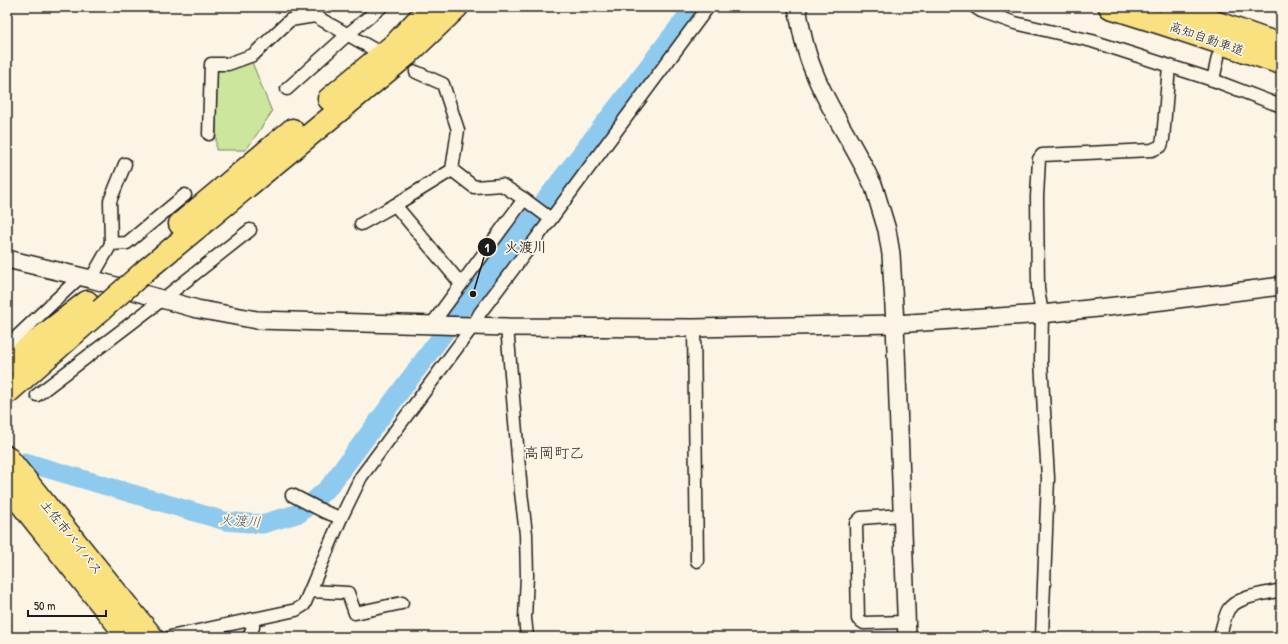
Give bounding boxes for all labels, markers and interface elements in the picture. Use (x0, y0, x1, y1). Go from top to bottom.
street label: 高知自動車道 (1167, 17, 1247, 59)
callout: 火渡川 (477, 234, 555, 260)
text: 火渡川 (505, 237, 547, 256)
text: 1 (485, 239, 490, 256)
district label: 高岡町乙 (524, 442, 584, 463)
street label: 土佐市バイパス (37, 496, 107, 578)
water label: 火渡川 (218, 509, 262, 531)
scale bar (28, 592, 106, 618)
text: 50 m (34, 597, 55, 614)

